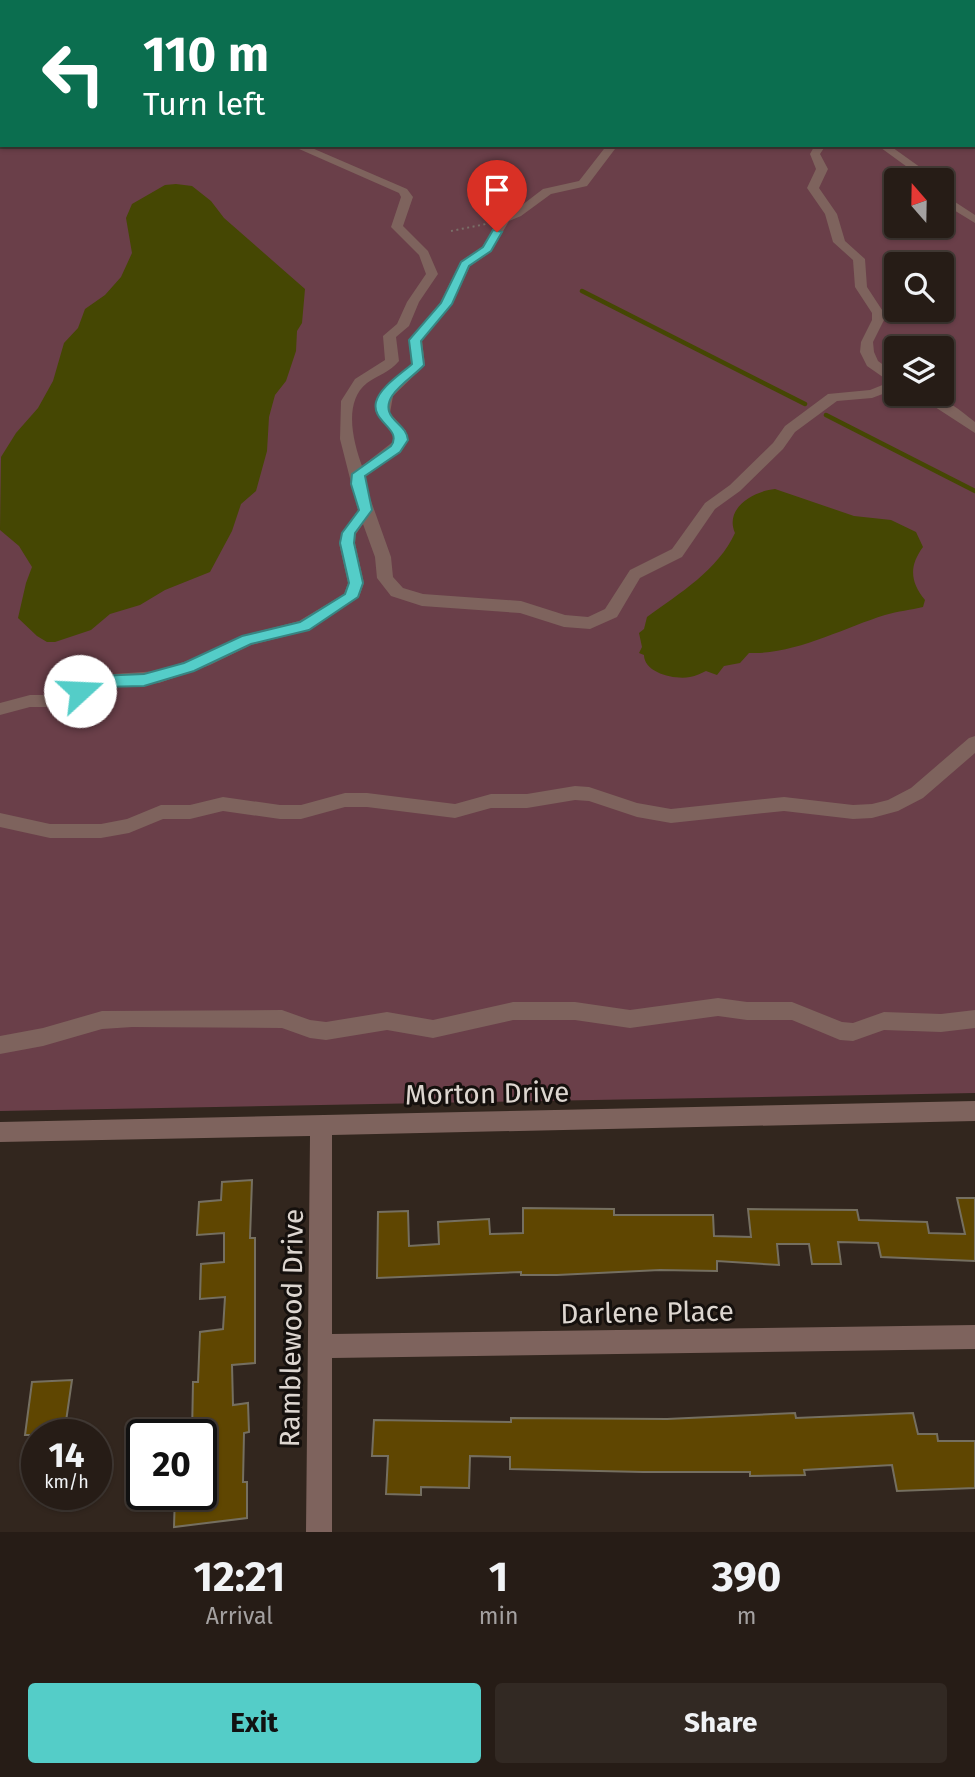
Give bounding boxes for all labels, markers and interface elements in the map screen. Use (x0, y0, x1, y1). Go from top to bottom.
text: 110 m (143, 25, 269, 84)
icon: left (28, 28, 119, 119)
text: Turn left (143, 85, 265, 123)
pin (467, 160, 527, 232)
north arrow (884, 168, 954, 238)
map controls (884, 168, 954, 406)
icon: arrive (478, 171, 516, 209)
button: search (884, 252, 954, 322)
button: layers (884, 336, 954, 406)
position arrow (43, 654, 117, 728)
street label: Morton Drive (404, 1076, 570, 1111)
street label: Ramblewood Drive (273, 1209, 310, 1448)
street label: Darlene Place (560, 1294, 734, 1331)
speed limit sign: 20 (126, 1419, 217, 1510)
text: 14 (48, 1434, 85, 1476)
text: km/h (44, 1471, 89, 1493)
text: 12:21 (194, 1552, 285, 1602)
text: 1 (489, 1552, 508, 1602)
text: 390 (712, 1552, 781, 1602)
text: Arrival (206, 1602, 273, 1630)
text: min (479, 1602, 518, 1630)
text: m (737, 1602, 757, 1630)
button: Exit (28, 1683, 481, 1763)
button: Share (495, 1683, 947, 1763)

